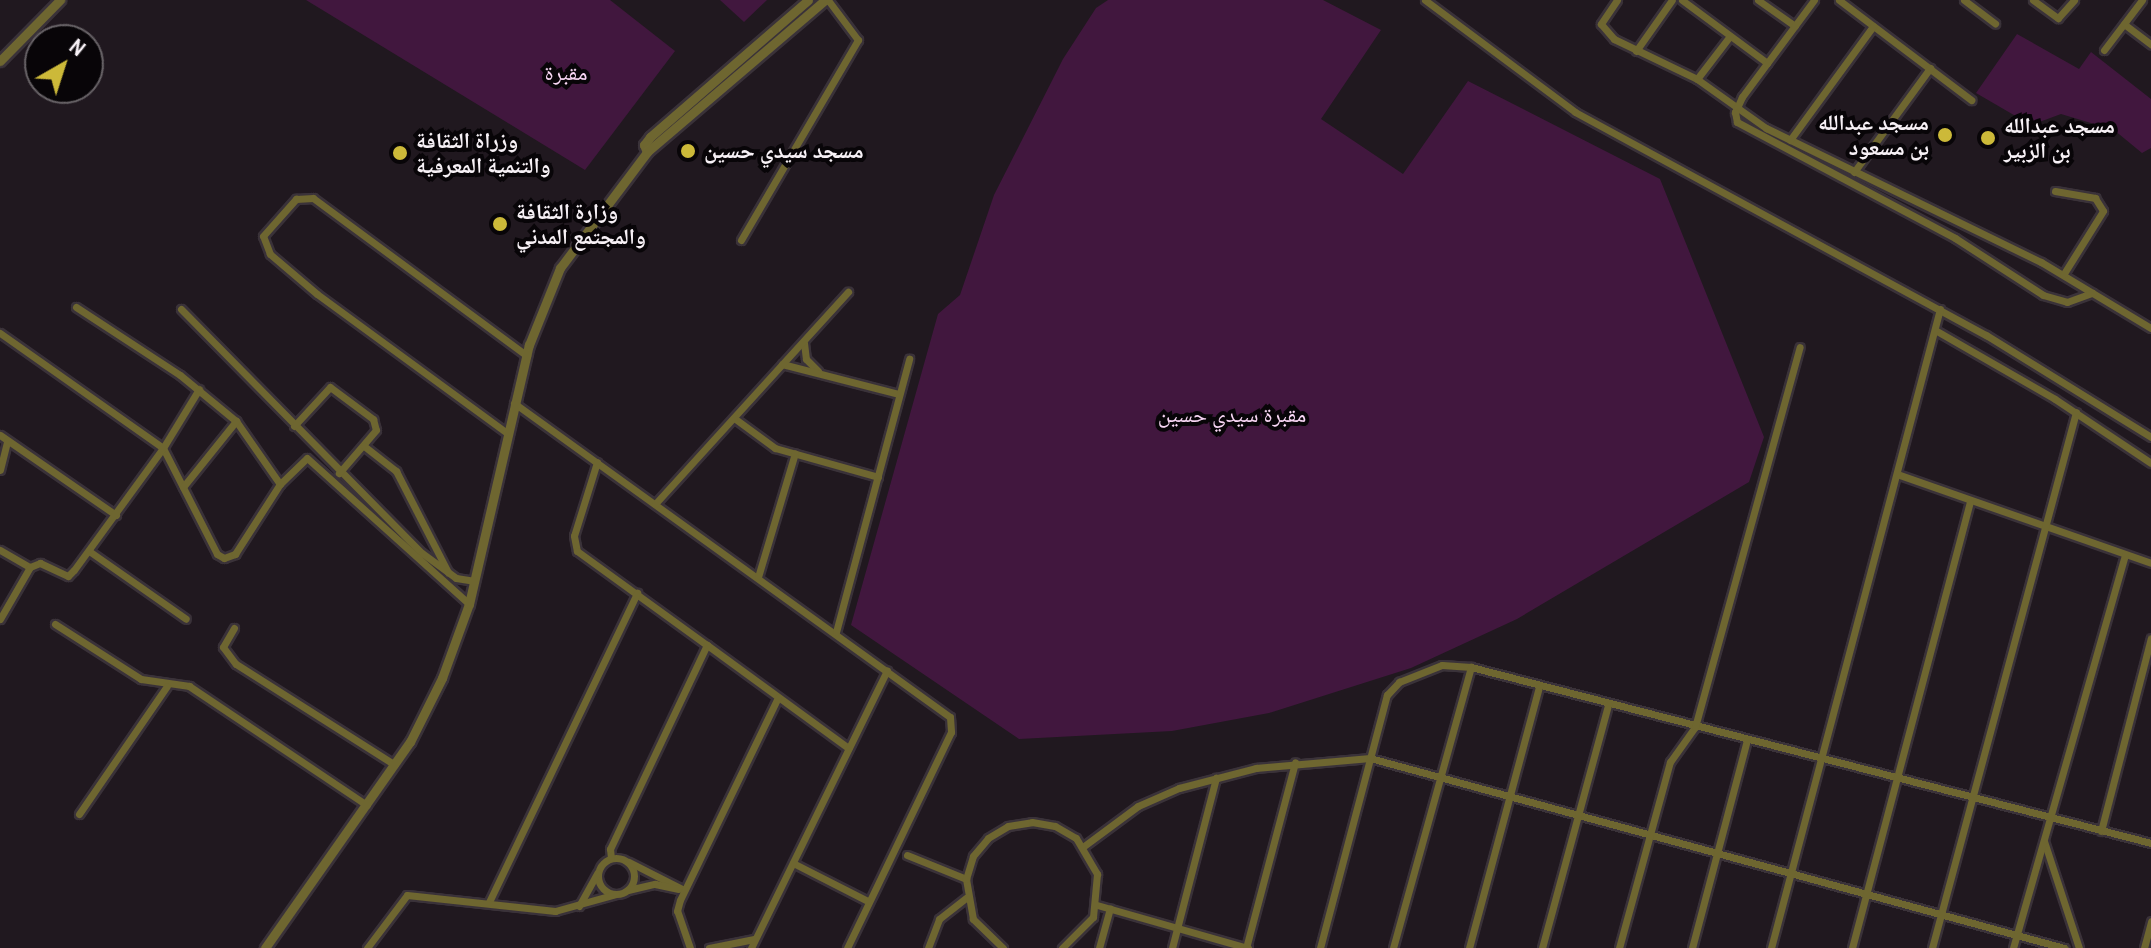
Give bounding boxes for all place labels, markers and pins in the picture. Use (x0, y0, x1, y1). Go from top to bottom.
place label: مسجد عبدالله بن مسعود (1818, 109, 1929, 160)
place label: مسجد عبدالله بن الزبير (2004, 112, 2115, 164)
marker: مسجد عبدالله بن مسعود (1936, 126, 1954, 144)
place label: وزراة الثقافة والتنمية المعرفية (416, 127, 551, 178)
marker: مسجد عبدالله بن الزبير (1979, 129, 1997, 147)
place label: مسجد سيدي حسين (704, 138, 864, 164)
marker: مسجد سيدي حسين (679, 142, 697, 160)
marker: وزراة الثقافة والتنمية المعرفية (391, 144, 409, 162)
place label: وزارة الثقافة والمجتمع المدني (516, 198, 646, 250)
marker: وزارة الثقافة والمجتمع المدني (491, 215, 509, 233)

